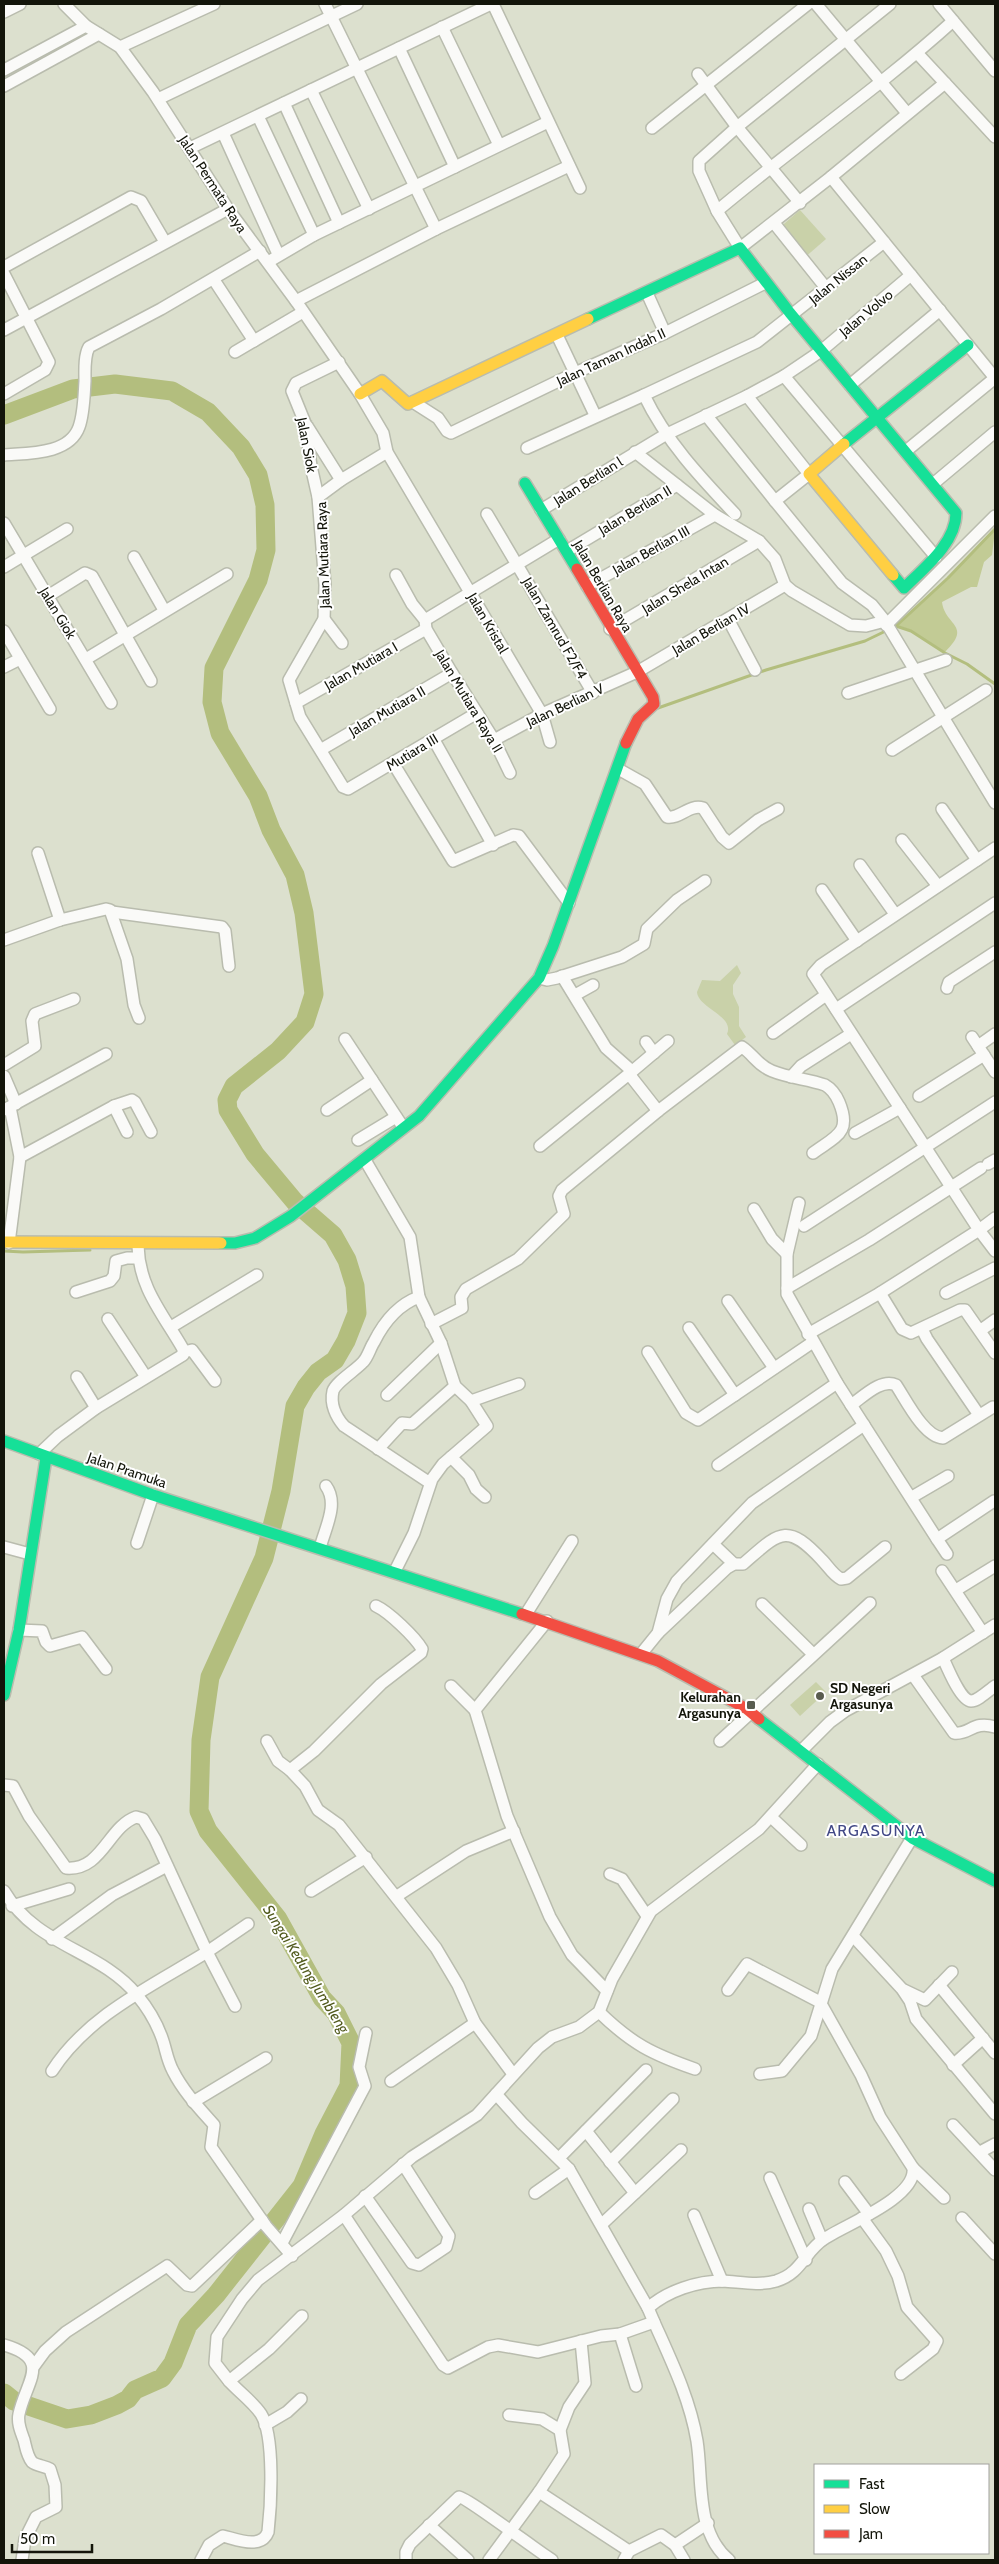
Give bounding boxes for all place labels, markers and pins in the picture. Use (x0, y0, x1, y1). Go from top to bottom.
place label: SD Negeri Argasunya (830, 1679, 893, 1713)
place label: Kelurahan Argasunya (678, 1688, 741, 1722)
marker: SD Negeri Argasunya (814, 1690, 826, 1702)
marker: Kelurahan Argasunya (745, 1699, 757, 1711)

